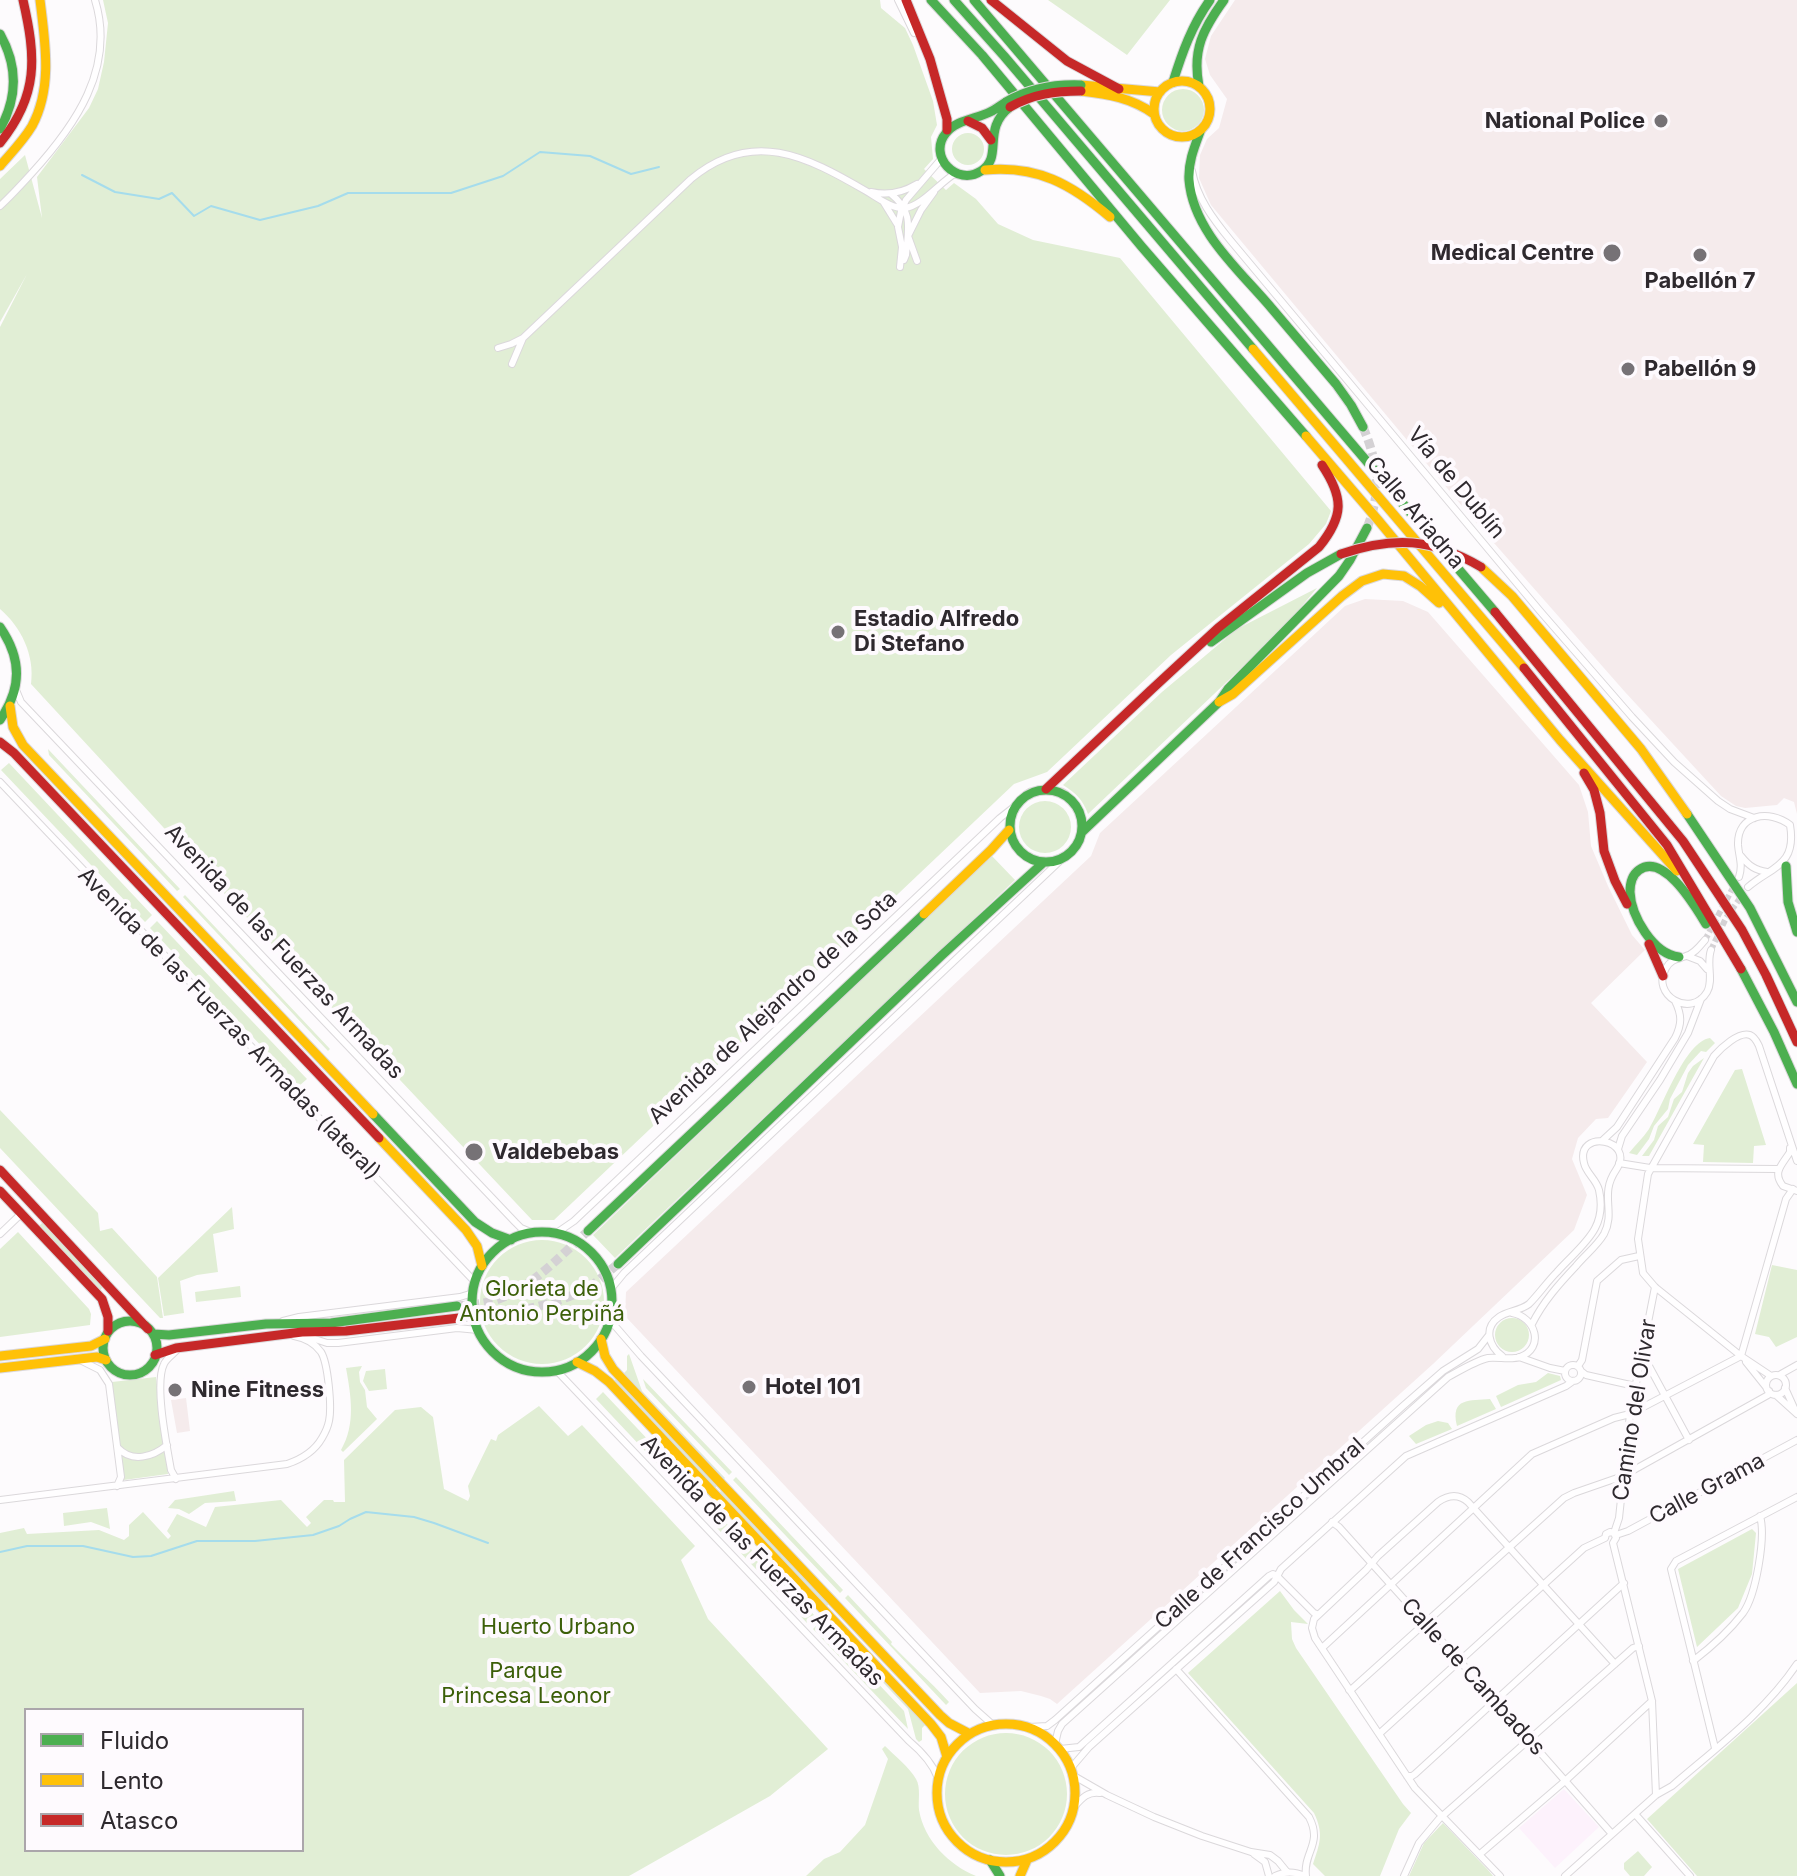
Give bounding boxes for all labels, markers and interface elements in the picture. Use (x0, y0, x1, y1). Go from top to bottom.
place label: National Police (1485, 108, 1645, 134)
marker: National Police (1652, 112, 1670, 130)
place label: Medical Centre (1431, 240, 1594, 266)
marker: Medical Centre (1601, 242, 1623, 264)
marker: Pabellón 7 (1691, 246, 1709, 264)
place label: Pabellón 7 (1645, 268, 1755, 294)
place label: Pabellón 9 (1644, 356, 1756, 382)
marker: Pabellón 9 (1619, 360, 1637, 378)
street label: Vía de Dublín (1402, 422, 1510, 544)
street label: Calle Ariadna (1360, 452, 1470, 574)
place label: Estadio Alfredo Di Stefano (854, 606, 1019, 658)
marker: Estadio Alfredo Di Stefano (829, 623, 847, 641)
street label: Avenida de las Fuerzas Armadas (159, 819, 409, 1085)
street label: Avenida de las Fuerzas Armadas (lateral) (72, 862, 386, 1186)
street label: Avenida de Alejandro de la Sota (644, 886, 902, 1130)
place label: Valdebebas (492, 1139, 619, 1165)
marker: Valdebebas (463, 1141, 485, 1163)
park label: Glorieta de Antonio Perpiñá (459, 1276, 625, 1328)
street label: Camino del Olivar (1608, 1317, 1662, 1503)
place label: Hotel 101 (765, 1374, 861, 1400)
place label: Nine Fitness (191, 1377, 324, 1403)
marker: Hotel 101 (740, 1378, 758, 1396)
marker: Nine Fitness (166, 1381, 184, 1399)
street label: Avenida de las Fuerzas Armadas (635, 1430, 889, 1692)
street label: Calle de Francisco Umbral (1150, 1433, 1370, 1635)
street label: Calle Grama (1645, 1448, 1769, 1530)
street label: Calle de Cambados (1395, 1593, 1551, 1761)
park label: Huerto Urbano (481, 1614, 635, 1640)
park label: Parque Princesa Leonor (441, 1658, 611, 1710)
legend (24, 1708, 304, 1852)
text: Fluido (100, 1726, 169, 1755)
text: Lento (100, 1766, 164, 1795)
text: Atasco (100, 1806, 178, 1835)

